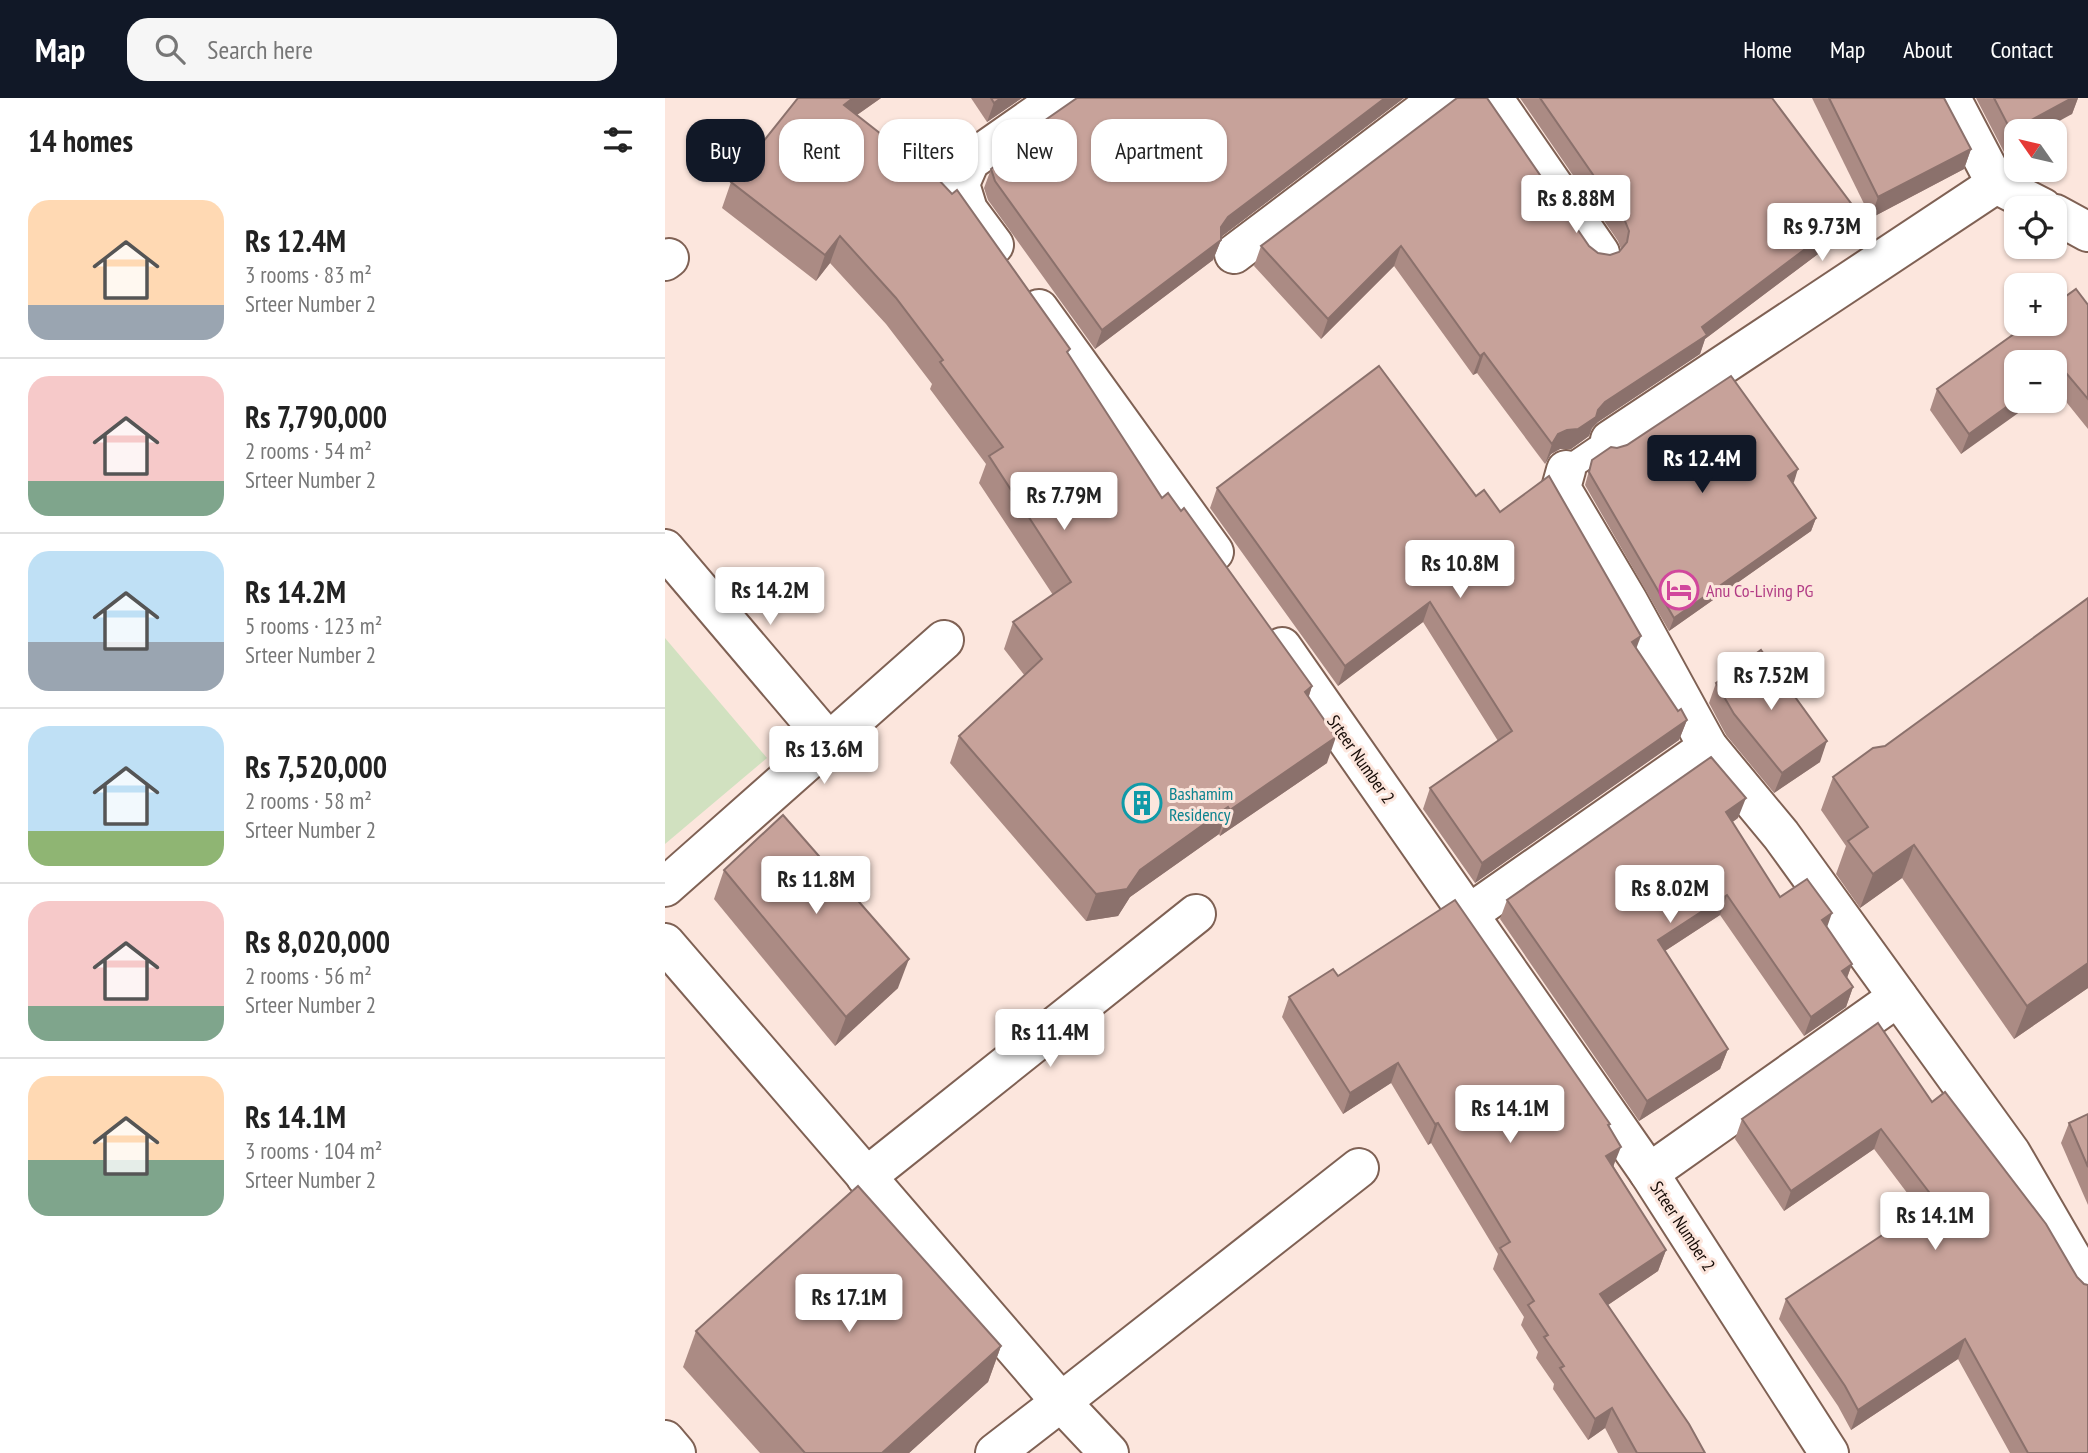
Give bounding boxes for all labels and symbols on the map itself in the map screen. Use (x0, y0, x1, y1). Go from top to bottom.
north arrow (2004, 119, 2067, 182)
pin: Rs 8.88M (1504, 176, 1648, 235)
pin: Rs 9.73M (1750, 204, 1894, 263)
pin: Rs 12.4M (1630, 436, 1774, 495)
pin: Rs 7.79M (992, 472, 1136, 532)
pin: Rs 10.8M (1388, 540, 1532, 600)
pin: Rs 14.2M (698, 568, 842, 627)
hotel icon: Anu Co-Living PG (1658, 569, 1700, 611)
place label: Anu Co-Living PG (1706, 579, 1813, 602)
pin: Rs 7.52M (1699, 652, 1843, 712)
street label: Srteer Number 2 (1322, 710, 1400, 808)
pin: Rs 13.6M (752, 726, 896, 786)
building icon: Bashamim Residency (1121, 782, 1163, 824)
place label: Bashamim Residency (1169, 782, 1233, 826)
pin: Rs 11.8M (744, 856, 888, 916)
pin: Rs 8.02M (1598, 866, 1742, 925)
pin: Rs 11.4M (978, 1010, 1122, 1069)
pin: Rs 14.1M (1438, 1086, 1582, 1145)
street label: Srteer Number 2 (1645, 1177, 1721, 1275)
pin: Rs 14.1M (1863, 1192, 2007, 1252)
pin: Rs 17.1M (777, 1274, 921, 1334)

